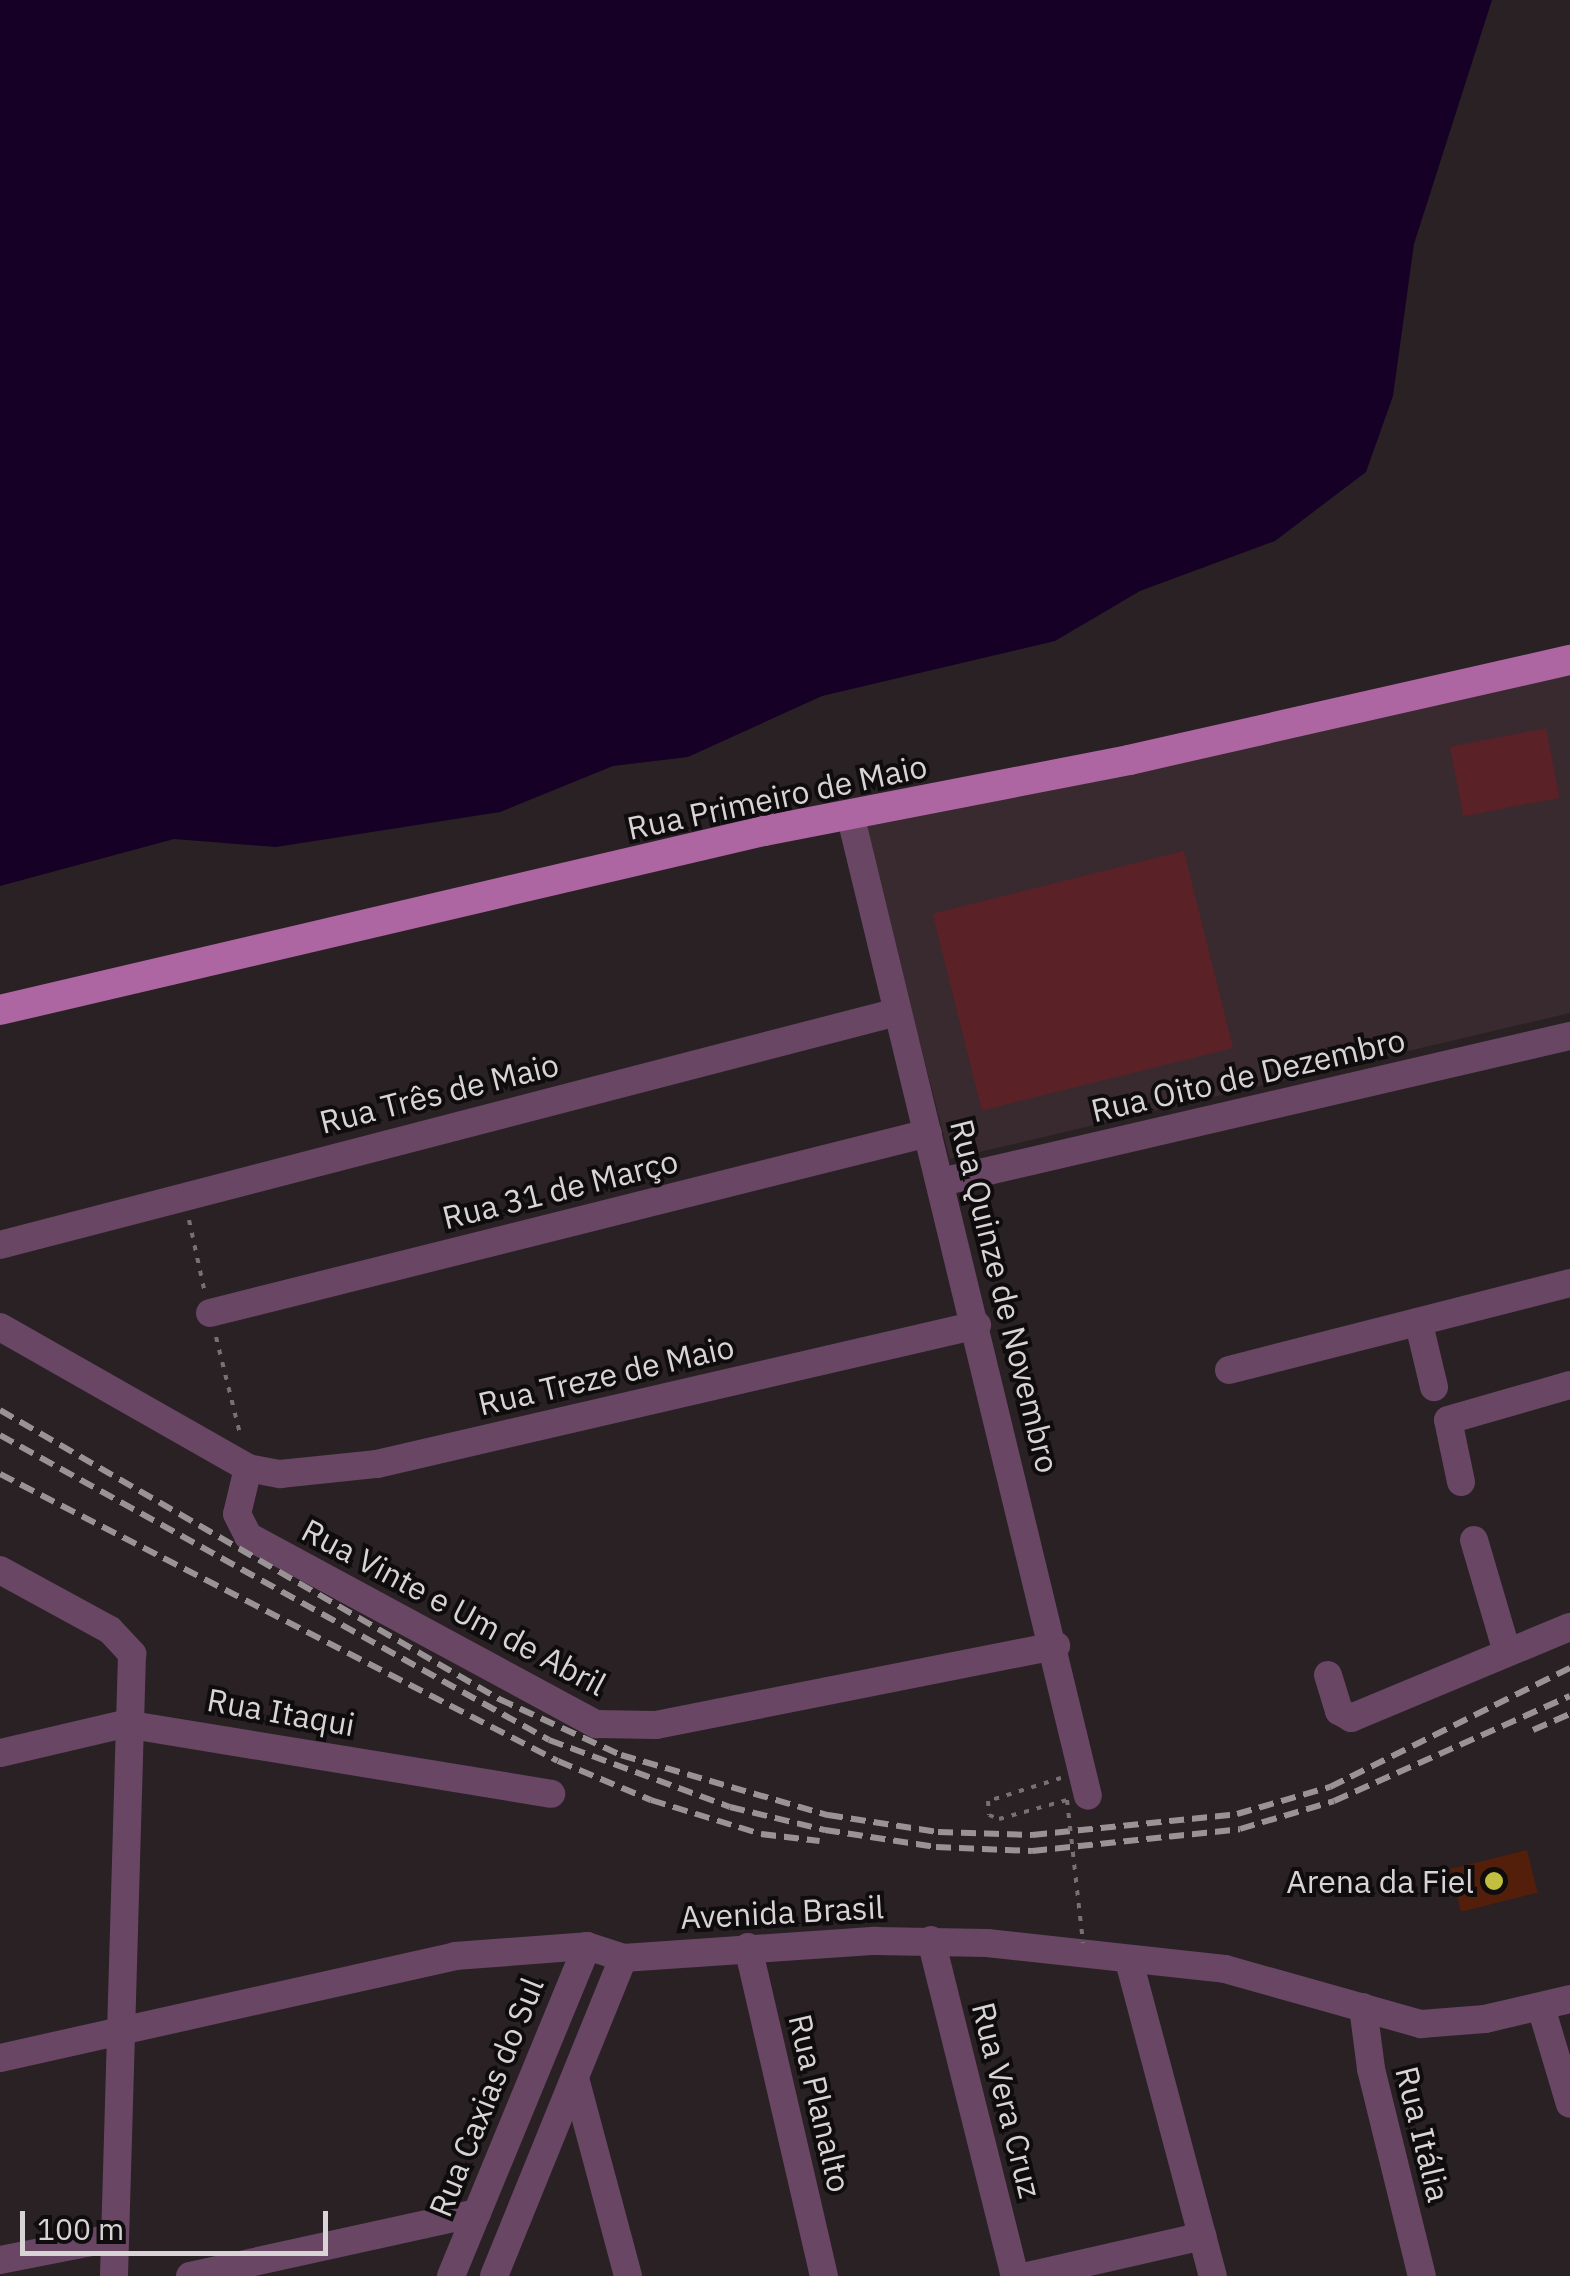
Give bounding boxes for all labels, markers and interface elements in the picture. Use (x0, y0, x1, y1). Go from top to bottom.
street label: Rua Primeiro de Maio (624, 746, 930, 848)
street label: Rua Oito de Dezembro (1087, 1020, 1409, 1130)
street label: Rua Três de Maio (315, 1045, 563, 1141)
street label: Rua Quinze de Novembro (942, 1115, 1068, 1477)
street label: Rua 31 de Março (438, 1141, 682, 1237)
street label: Rua Treze de Maio (474, 1327, 738, 1423)
street label: Rua Vinte e Um de Abril (295, 1511, 613, 1703)
street label: Rua Itaqui (204, 1680, 358, 1744)
place label: Arena da Fiel (1286, 1862, 1474, 1900)
marker: Arena da Fiel (1483, 1870, 1505, 1892)
street label: Avenida Brasil (679, 1887, 885, 1937)
street label: Rua Caxias do Sul (421, 1972, 551, 2222)
street label: Rua Vera Cruz (964, 1998, 1050, 2202)
street label: Rua Planalto (781, 2010, 859, 2196)
street label: Rua Itália (1388, 2062, 1458, 2206)
scale bar (25, 2191, 332, 2253)
text: 100 m (37, 2209, 124, 2248)

